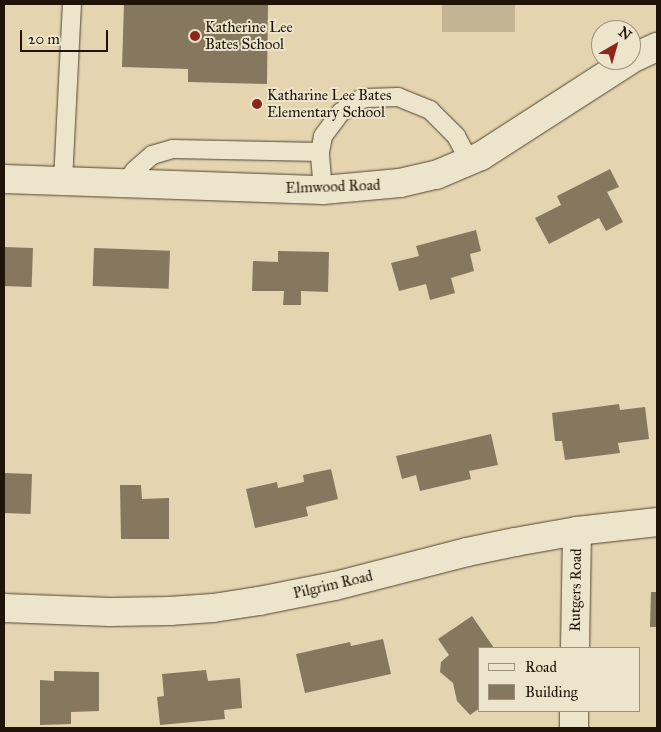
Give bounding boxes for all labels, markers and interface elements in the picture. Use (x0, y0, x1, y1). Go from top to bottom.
place label: Katherine Lee Bates School (205, 18, 293, 53)
scale bar (22, 20, 110, 52)
north arrow (591, 20, 641, 70)
text: N (615, 23, 635, 44)
text: 20 m (28, 30, 60, 48)
marker: Katherine Lee Bates School (189, 30, 201, 42)
place label: Katharine Lee Bates Elementary School (267, 86, 391, 121)
marker: Katharine Lee Bates Elementary School (251, 98, 263, 110)
street label: Elmwood Road (285, 176, 381, 198)
street label: Rutgers Road (566, 548, 586, 632)
street label: Pilgrim Road (291, 567, 375, 603)
legend (478, 647, 641, 712)
text: Road (525, 658, 557, 676)
text: Building (525, 683, 578, 701)

